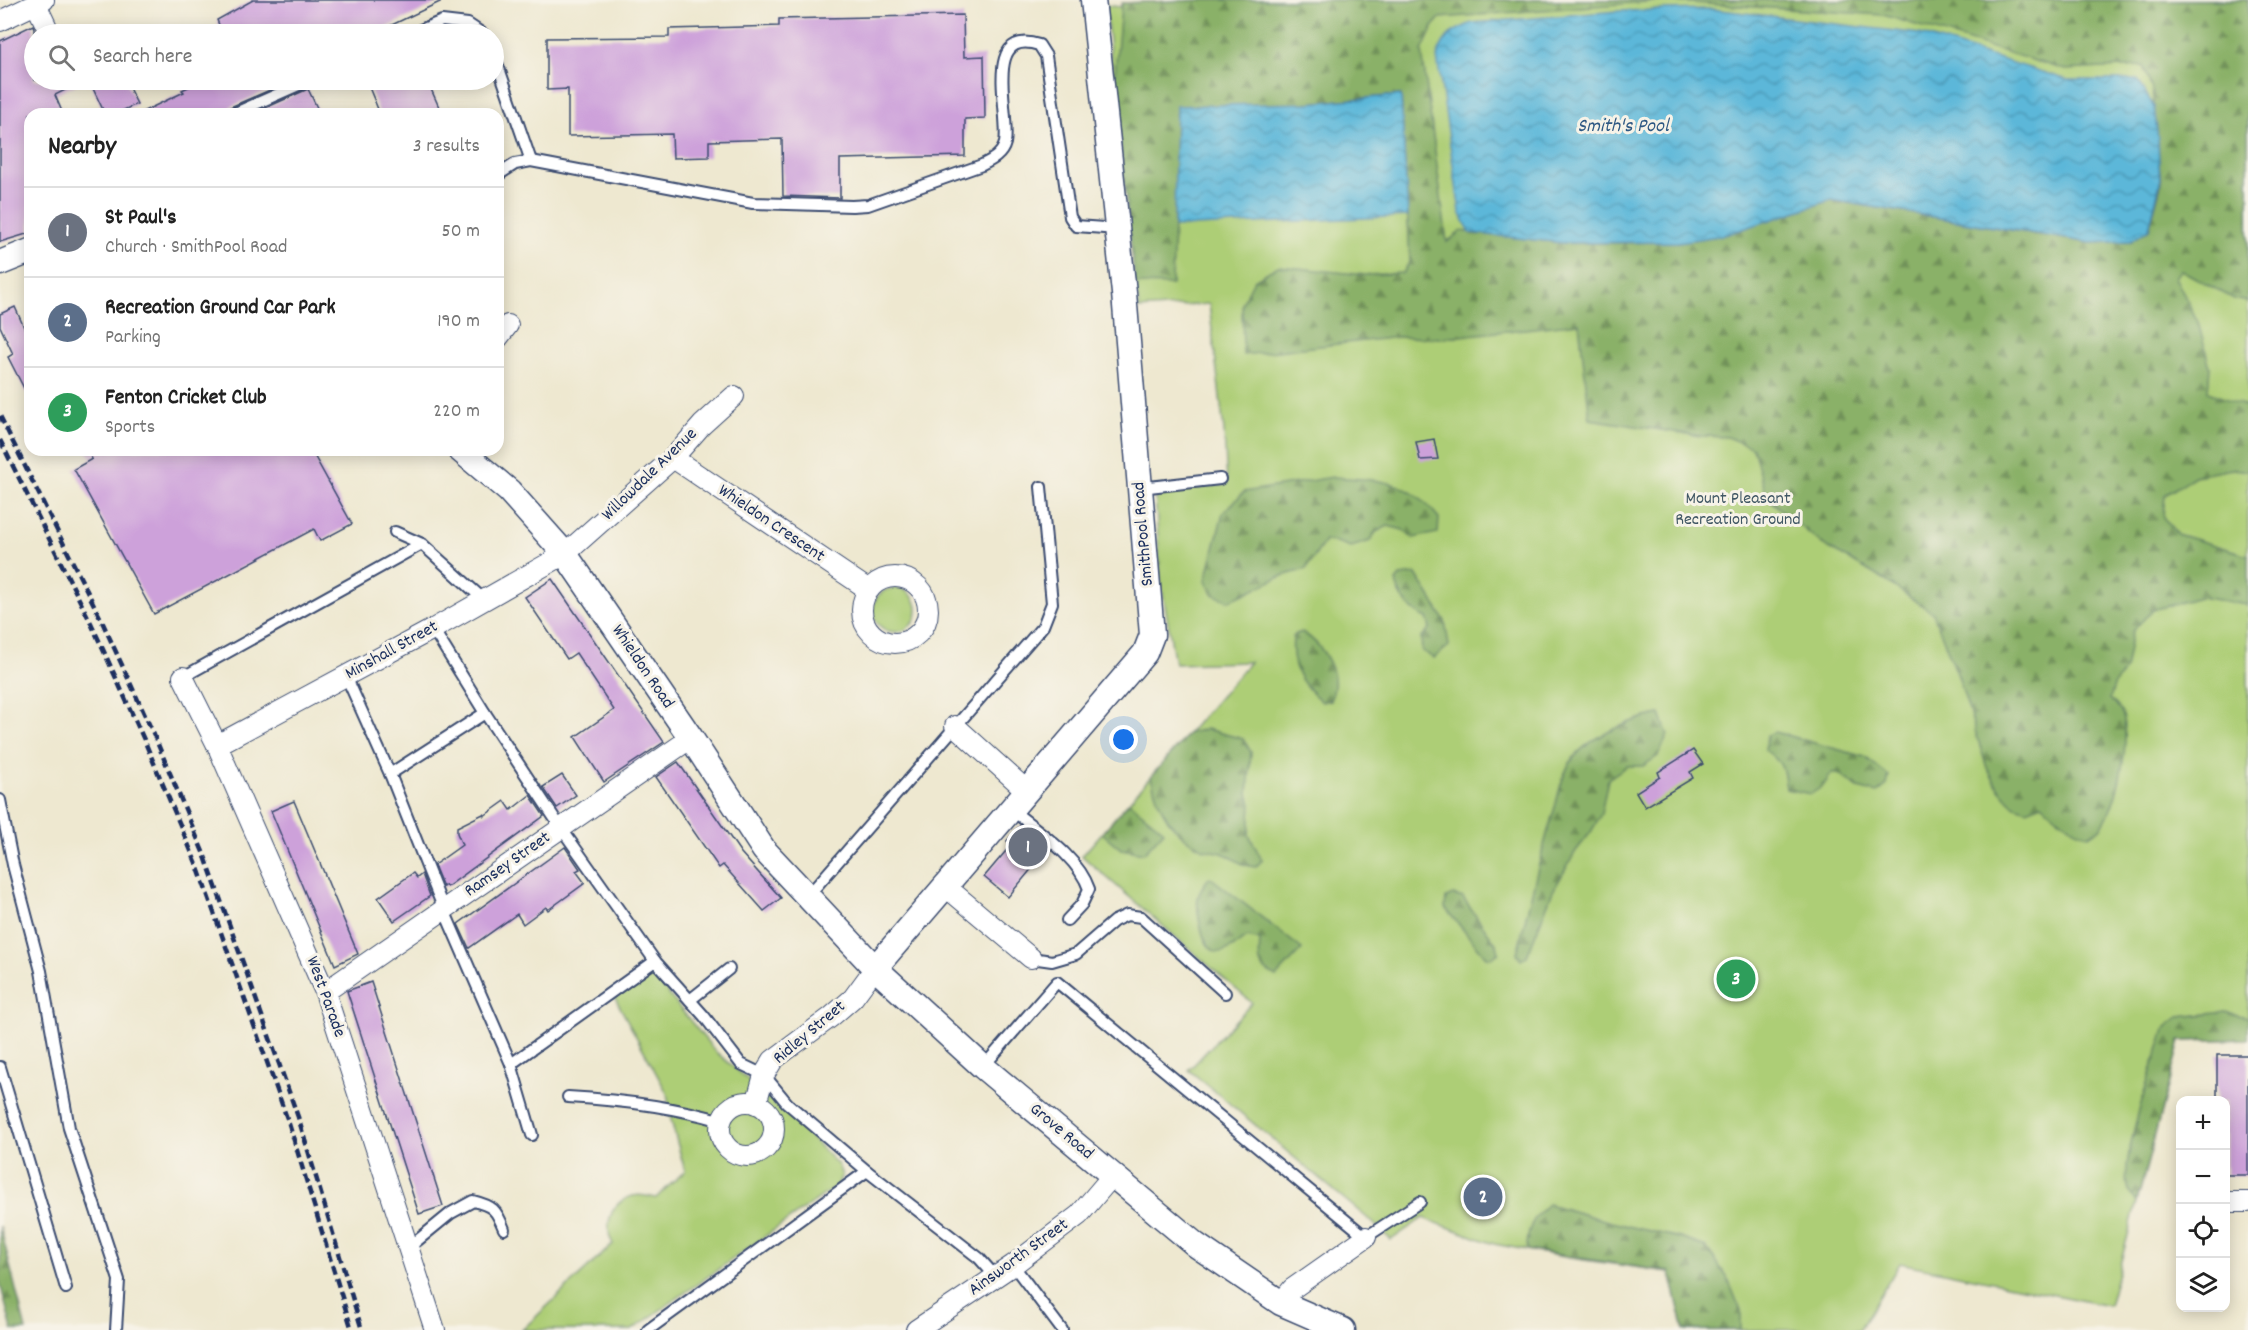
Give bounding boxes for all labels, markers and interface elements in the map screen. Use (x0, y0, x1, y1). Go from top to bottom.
search box (24, 24, 504, 90)
icon: search (45, 41, 78, 74)
text: Search here (93, 42, 192, 73)
water label: Smith's Pool (1577, 113, 1671, 141)
text: Nearby (48, 129, 116, 166)
text: 3 results (413, 133, 480, 161)
text: St Paul's (105, 203, 176, 234)
text: 1 (65, 218, 70, 246)
text: 50 m (442, 218, 480, 246)
text: Church · SmithPool Road (105, 234, 287, 262)
text: Recreation Ground Car Park (105, 293, 335, 324)
text: 2 (63, 308, 72, 336)
text: 190 m (437, 308, 480, 336)
text: Parking (105, 324, 161, 352)
text: Fenton Cricket Club (105, 383, 267, 414)
text: 3 (63, 398, 72, 426)
text: 220 m (433, 398, 480, 426)
text: Sports (105, 414, 155, 442)
street label: Willowdale Avenue (597, 423, 703, 527)
street label: Whieldon Crescent (713, 479, 830, 569)
street label: SmithPool Road (1127, 481, 1161, 587)
park label: Mount Pleasant Recreation Ground (1675, 487, 1801, 533)
street label: Minshall Street (341, 615, 443, 687)
street label: Whieldon Road (605, 620, 679, 714)
your location (1109, 725, 1138, 754)
pin: 1 (1008, 824, 1048, 870)
street label: Ramsey Street (460, 826, 557, 904)
street label: West Parade (299, 953, 351, 1041)
pin: 3 (1716, 956, 1756, 1002)
street label: Ridley Street (768, 995, 852, 1071)
map controls (2176, 1096, 2230, 1312)
button: + (2176, 1096, 2230, 1150)
street label: Grove Road (1023, 1098, 1099, 1166)
button: − (2176, 1150, 2230, 1204)
pin: 2 (1464, 1174, 1502, 1220)
button: locate (2176, 1204, 2230, 1258)
street label: Ainsworth Street (964, 1213, 1074, 1303)
button: layers (2176, 1258, 2230, 1312)

